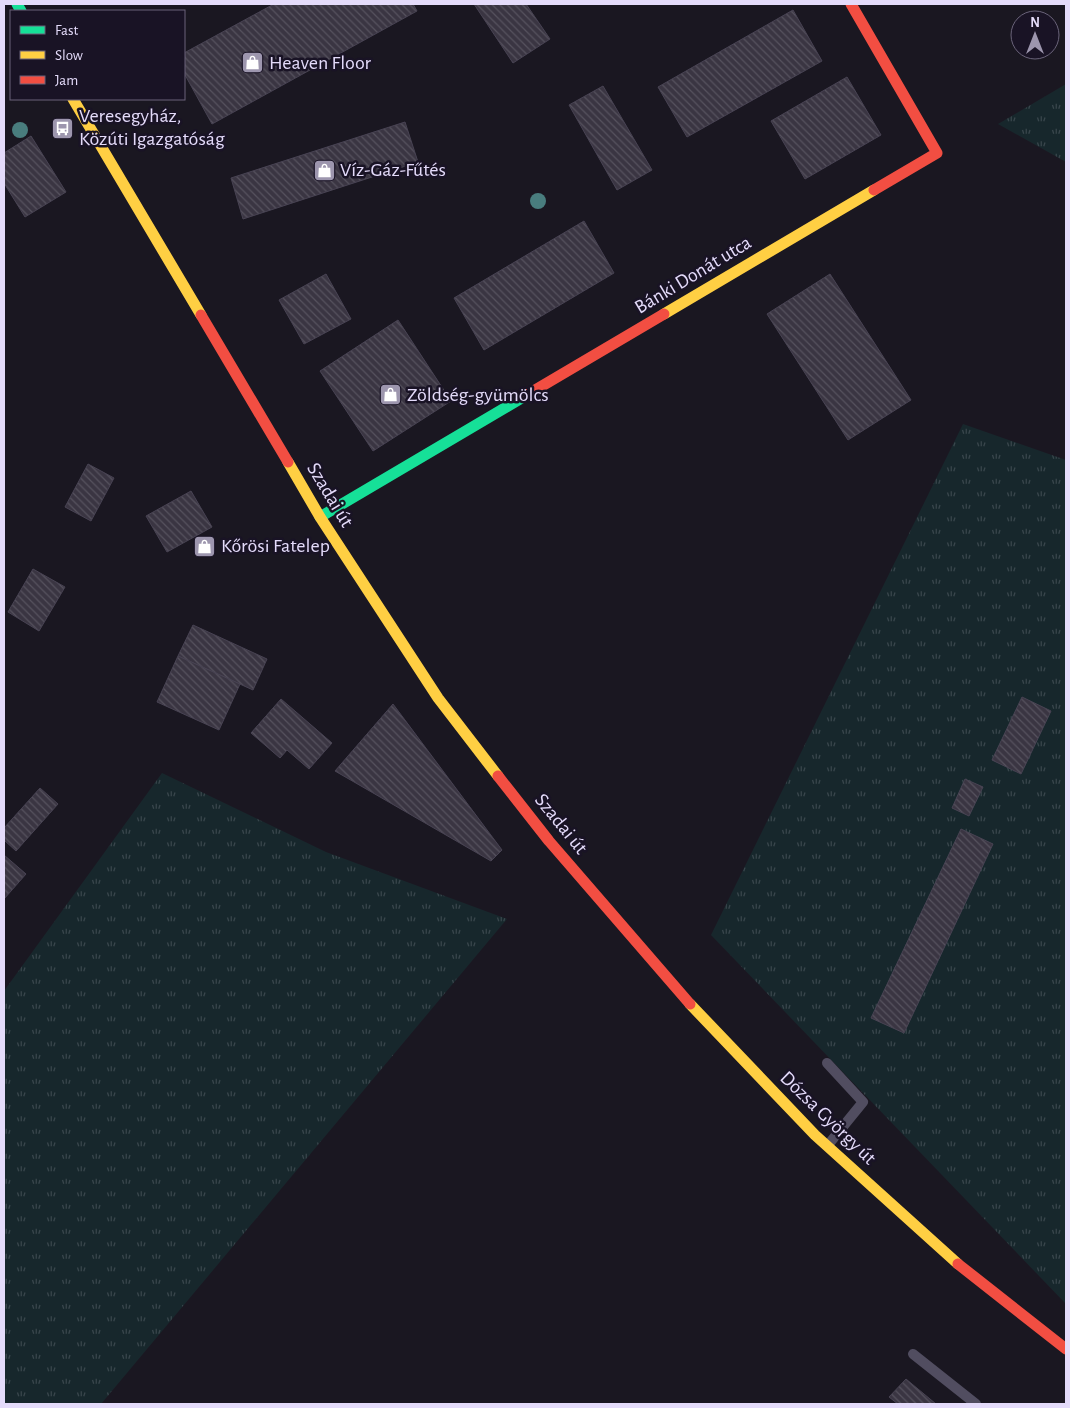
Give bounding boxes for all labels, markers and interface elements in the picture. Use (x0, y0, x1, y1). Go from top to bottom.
legend (10, 10, 185, 100)
north arrow (1010, 10, 1060, 60)
text: N (1030, 16, 1040, 30)
text: Fast (55, 23, 79, 38)
text: Slow (55, 48, 83, 63)
shop icon: Heaven Floor (241, 51, 265, 75)
place label: Heaven Floor (269, 53, 372, 73)
text: Jam (55, 73, 78, 88)
place label: Veresegyház, Közúti Igazgatóság (79, 106, 225, 149)
bus stop icon: Veresegyház, Közúti Igazgatóság (51, 116, 75, 140)
shop icon: Víz-Gáz-Fűtés (312, 158, 336, 182)
place label: Víz-Gáz-Fűtés (340, 160, 446, 180)
street label: Bánki Donát utca (631, 232, 755, 318)
shop icon: Zöldség-gyümölcs (379, 383, 403, 407)
place label: Zöldség-gyümölcs (407, 385, 549, 405)
street label: Szadai út (303, 459, 357, 531)
shop icon: Kőrösi Fatelep (193, 534, 217, 558)
place label: Kőrösi Fatelep (221, 536, 330, 556)
street label: Szadai út (531, 790, 592, 858)
street label: Dózsa György út (776, 1067, 880, 1169)

